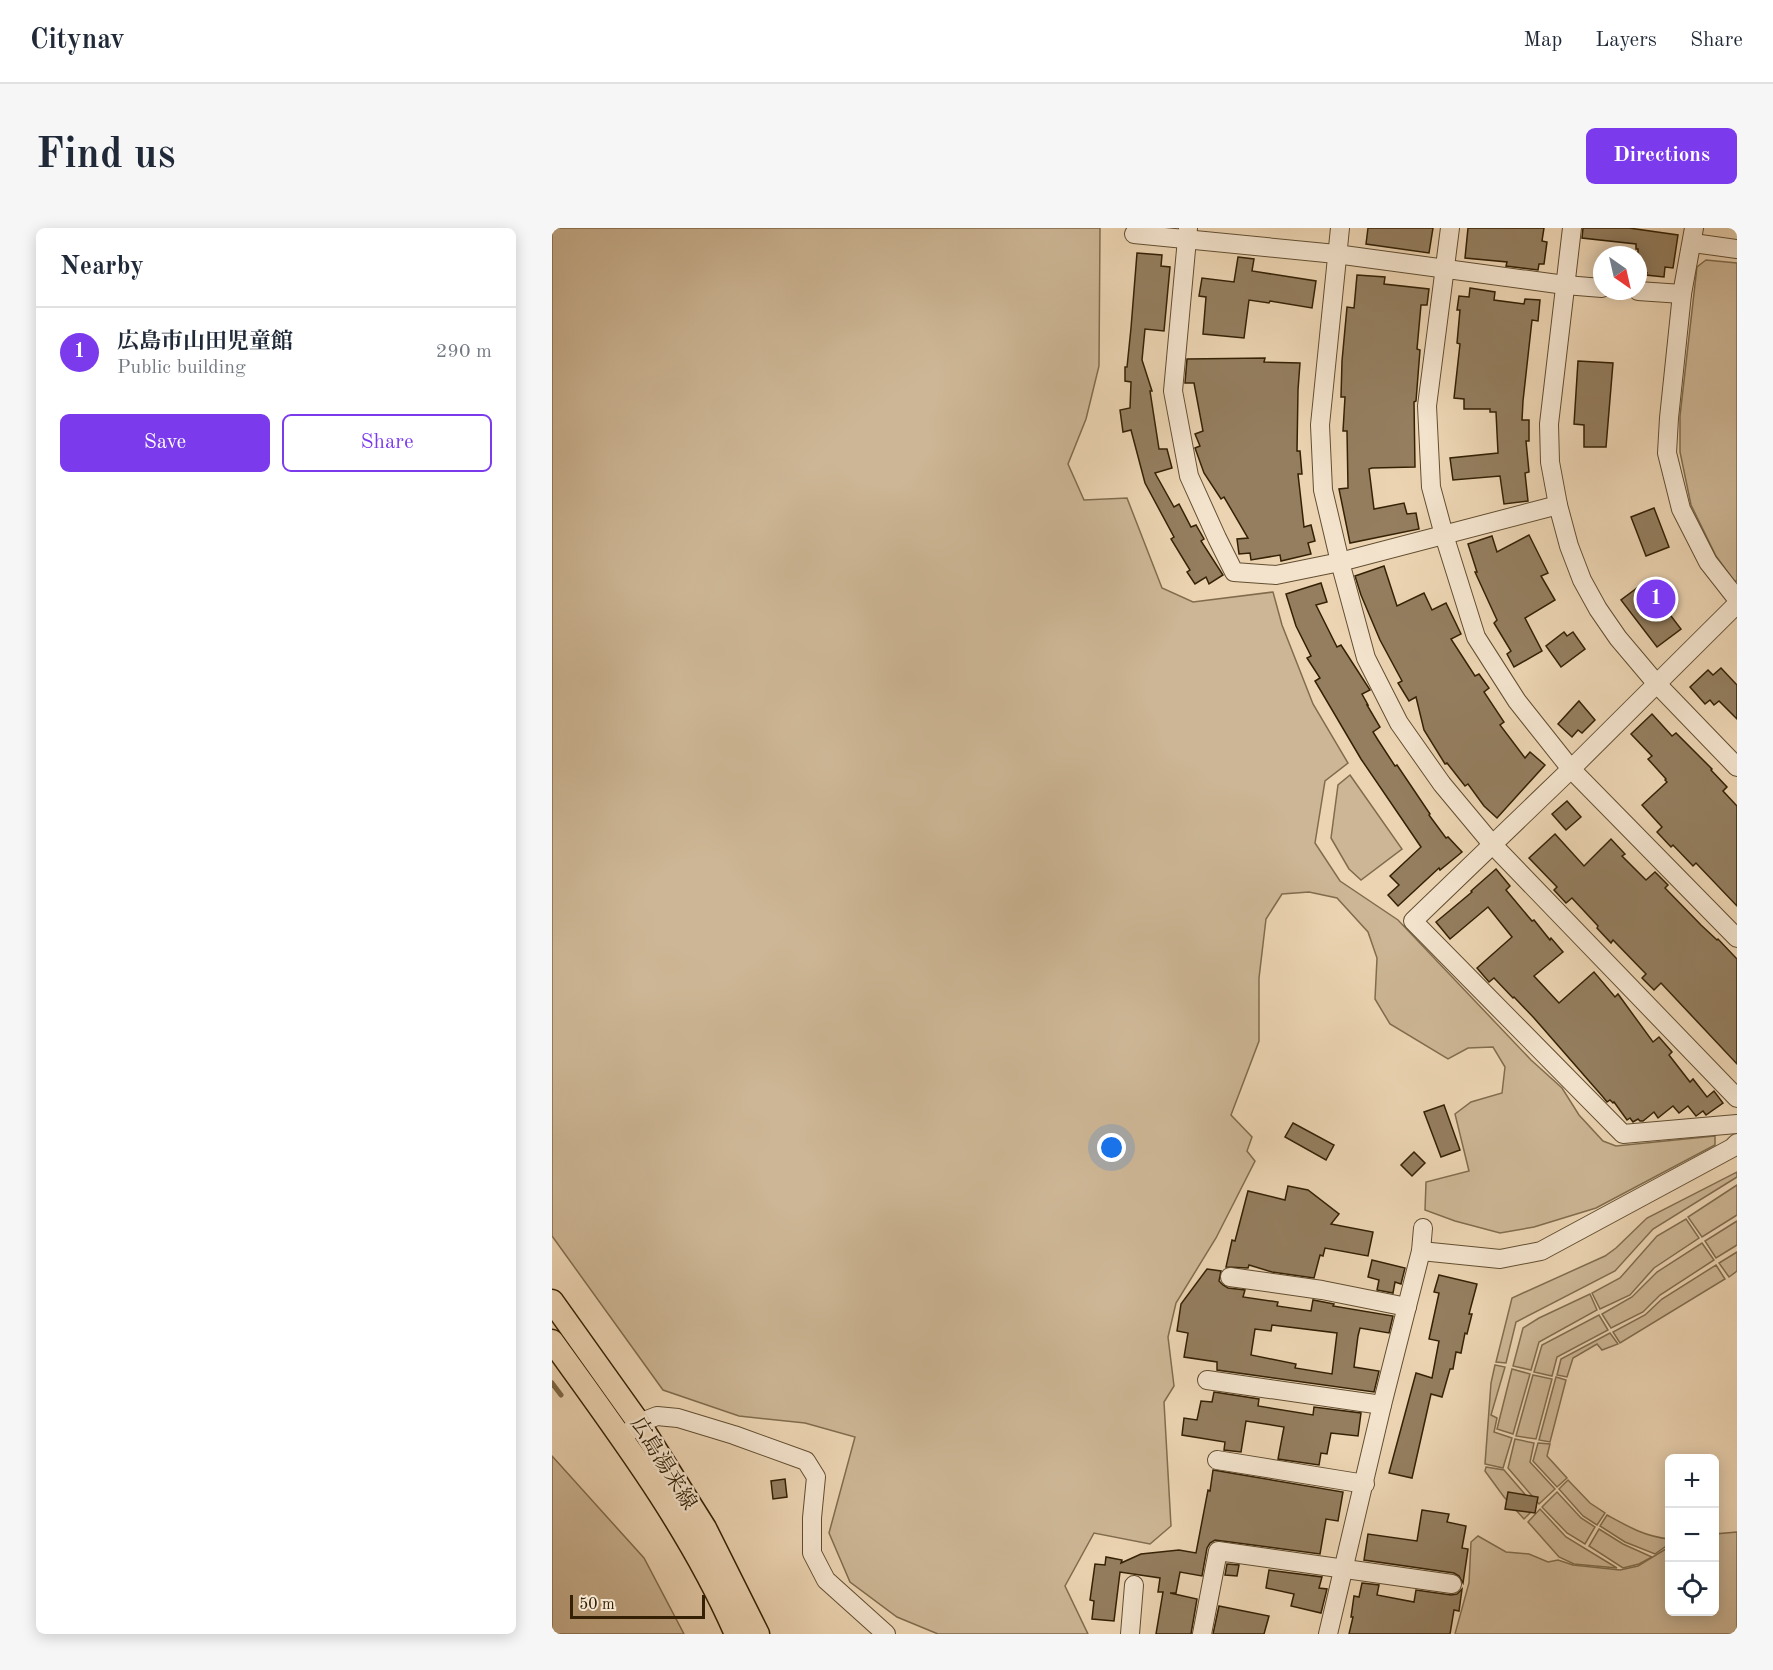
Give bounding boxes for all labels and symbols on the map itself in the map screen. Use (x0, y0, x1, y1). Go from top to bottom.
north arrow (1593, 246, 1647, 300)
pin: 1 (1636, 576, 1676, 622)
your location (1097, 1133, 1126, 1162)
street label: 広島湯来線 (626, 1413, 701, 1514)
scale bar (570, 1592, 705, 1620)

